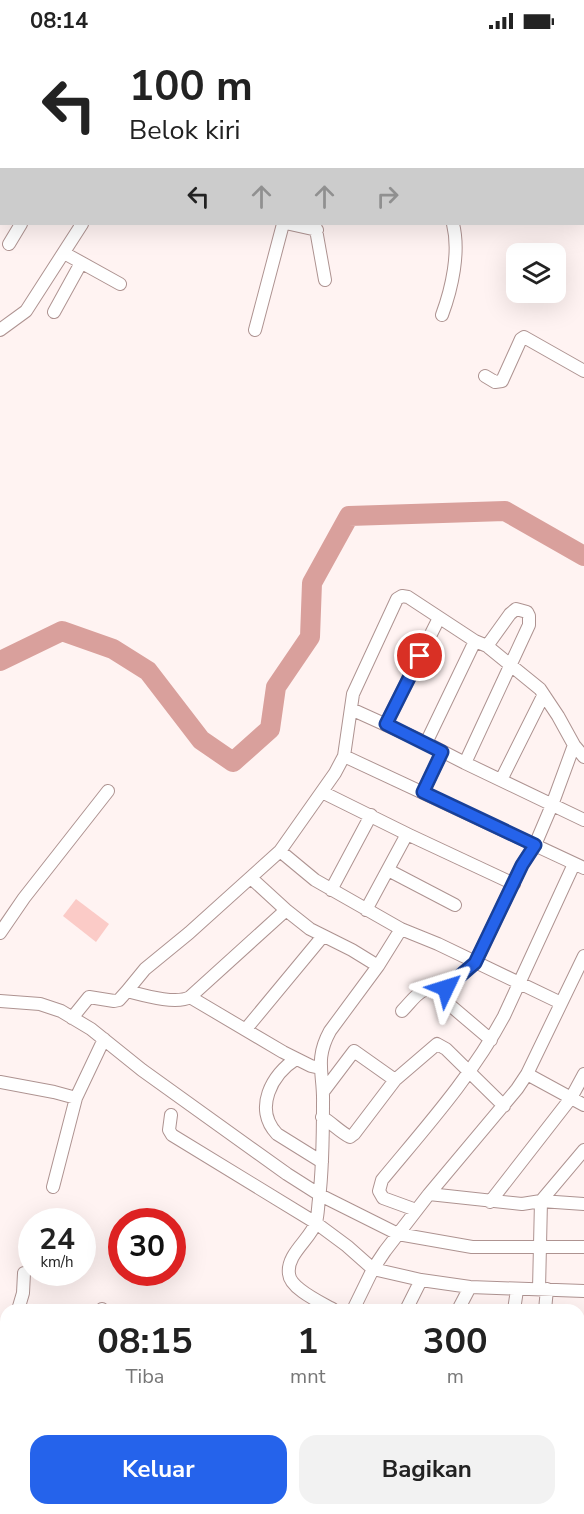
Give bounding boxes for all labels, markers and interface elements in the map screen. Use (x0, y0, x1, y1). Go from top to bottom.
text: 08:14 (30, 6, 88, 36)
text: 100 m (129, 58, 253, 115)
icon: left (30, 66, 108, 144)
text: Belok kiri (129, 112, 241, 149)
icon: left (182, 180, 215, 213)
icon: ahead (245, 180, 278, 213)
icon: ahead (308, 180, 341, 213)
icon: right (371, 180, 404, 213)
map controls (506, 243, 566, 303)
button: layers (506, 243, 566, 303)
pin (394, 630, 445, 681)
icon: arrive (403, 639, 436, 672)
position arrow (414, 956, 478, 1020)
speed limit sign: 30 (108, 1208, 186, 1286)
text: 24 (39, 1219, 75, 1260)
text: km/h (40, 1252, 74, 1272)
text: 08:15 (97, 1317, 193, 1366)
text: 1 (297, 1317, 319, 1366)
text: 300 (423, 1317, 488, 1366)
text: Tiba (126, 1363, 164, 1390)
text: mnt (290, 1363, 326, 1390)
text: m (447, 1363, 464, 1390)
button: Keluar (30, 1435, 287, 1504)
button: Bagikan (299, 1435, 555, 1504)

